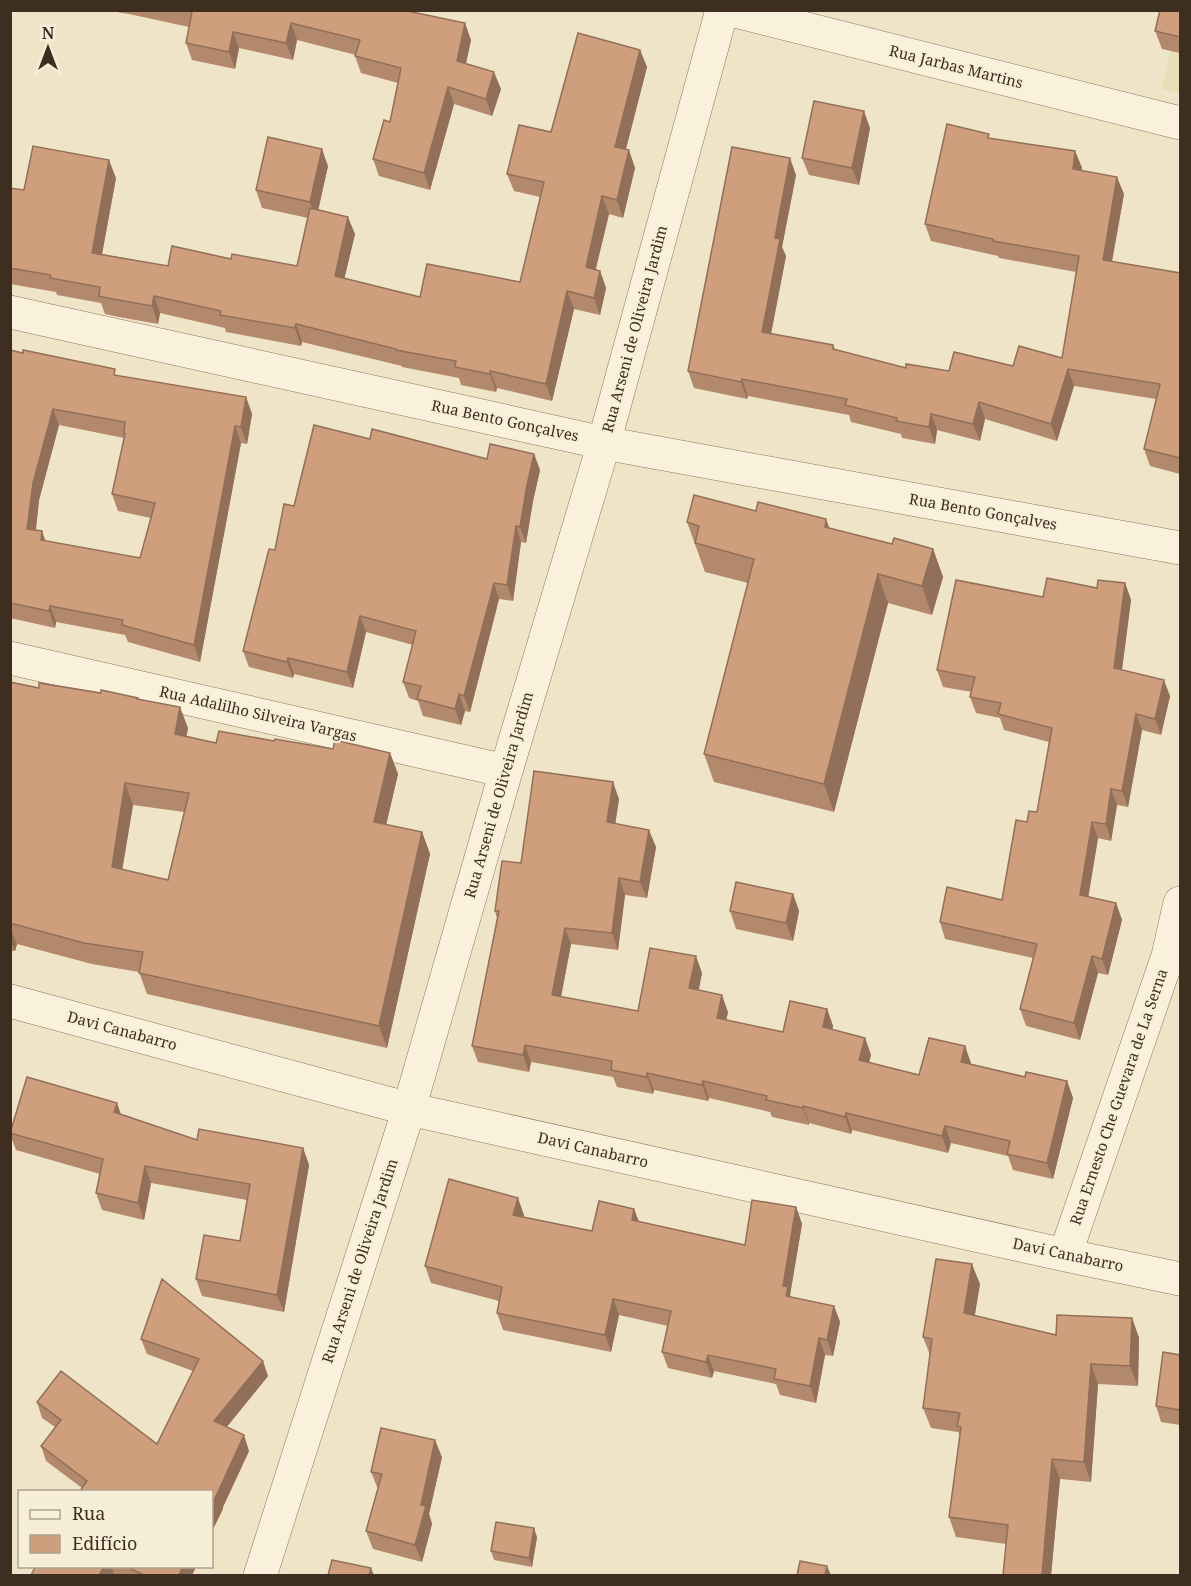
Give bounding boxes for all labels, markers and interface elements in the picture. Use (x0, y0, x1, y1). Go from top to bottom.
north arrow (18, 18, 78, 78)
text: N (42, 22, 55, 44)
street label: Rua Jarbas Martins (887, 40, 1025, 92)
street label: Rua Arseni de Oliveira Jardim (597, 223, 671, 435)
street label: Rua Bento Gonçalves (430, 395, 581, 445)
street label: Rua Bento Gonçalves (908, 488, 1059, 534)
street label: Rua Adalilho Silveira Vargas (158, 681, 359, 746)
street label: Rua Arseni de Oliveira Jardim (459, 689, 537, 900)
street label: Rua Ernesto Che Guevara de La Serna (1065, 966, 1171, 1227)
street label: Davi Canabarro (65, 1006, 179, 1054)
street label: Davi Canabarro (536, 1127, 651, 1171)
street label: Rua Arseni de Oliveira Jardim (316, 1156, 402, 1365)
street label: Davi Canabarro (1011, 1232, 1126, 1276)
legend (18, 1490, 213, 1568)
text: Rua (72, 1501, 105, 1525)
text: Edifício (72, 1531, 137, 1555)

